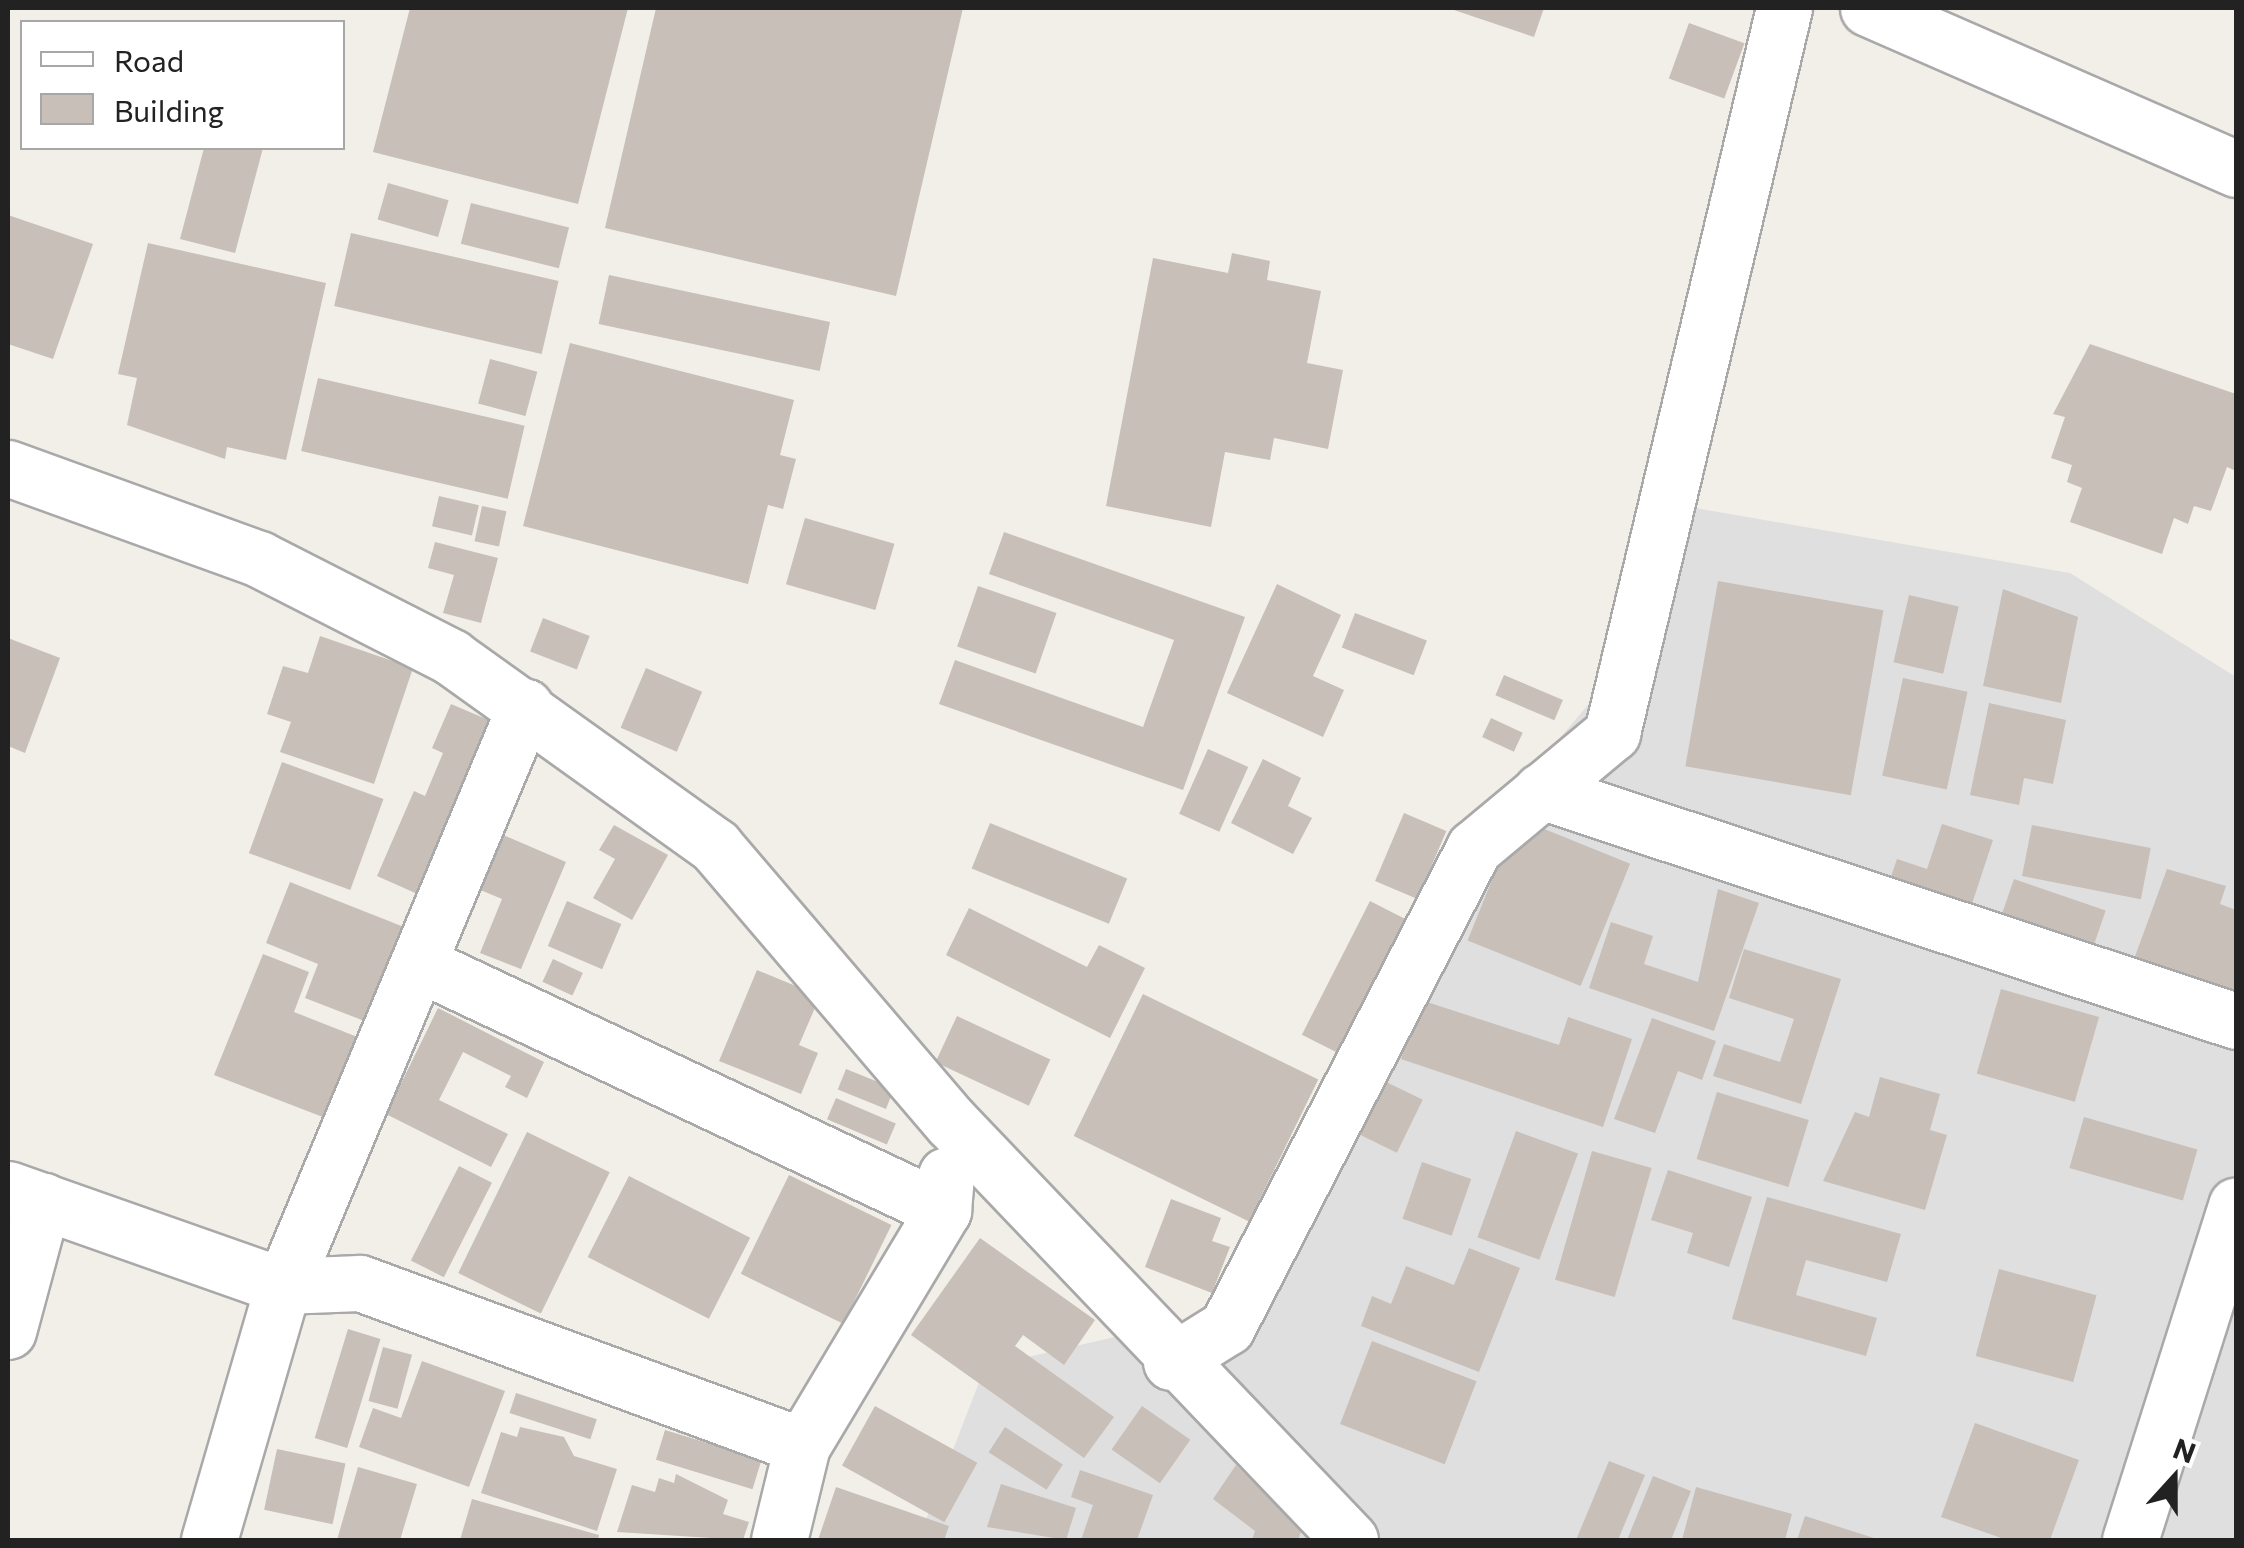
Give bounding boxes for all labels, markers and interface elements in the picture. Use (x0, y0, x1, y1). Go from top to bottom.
legend (20, 20, 345, 150)
text: Road (114, 41, 184, 78)
text: Building (114, 91, 224, 128)
north arrow (2124, 1428, 2224, 1528)
text: N (2169, 1430, 2201, 1470)

